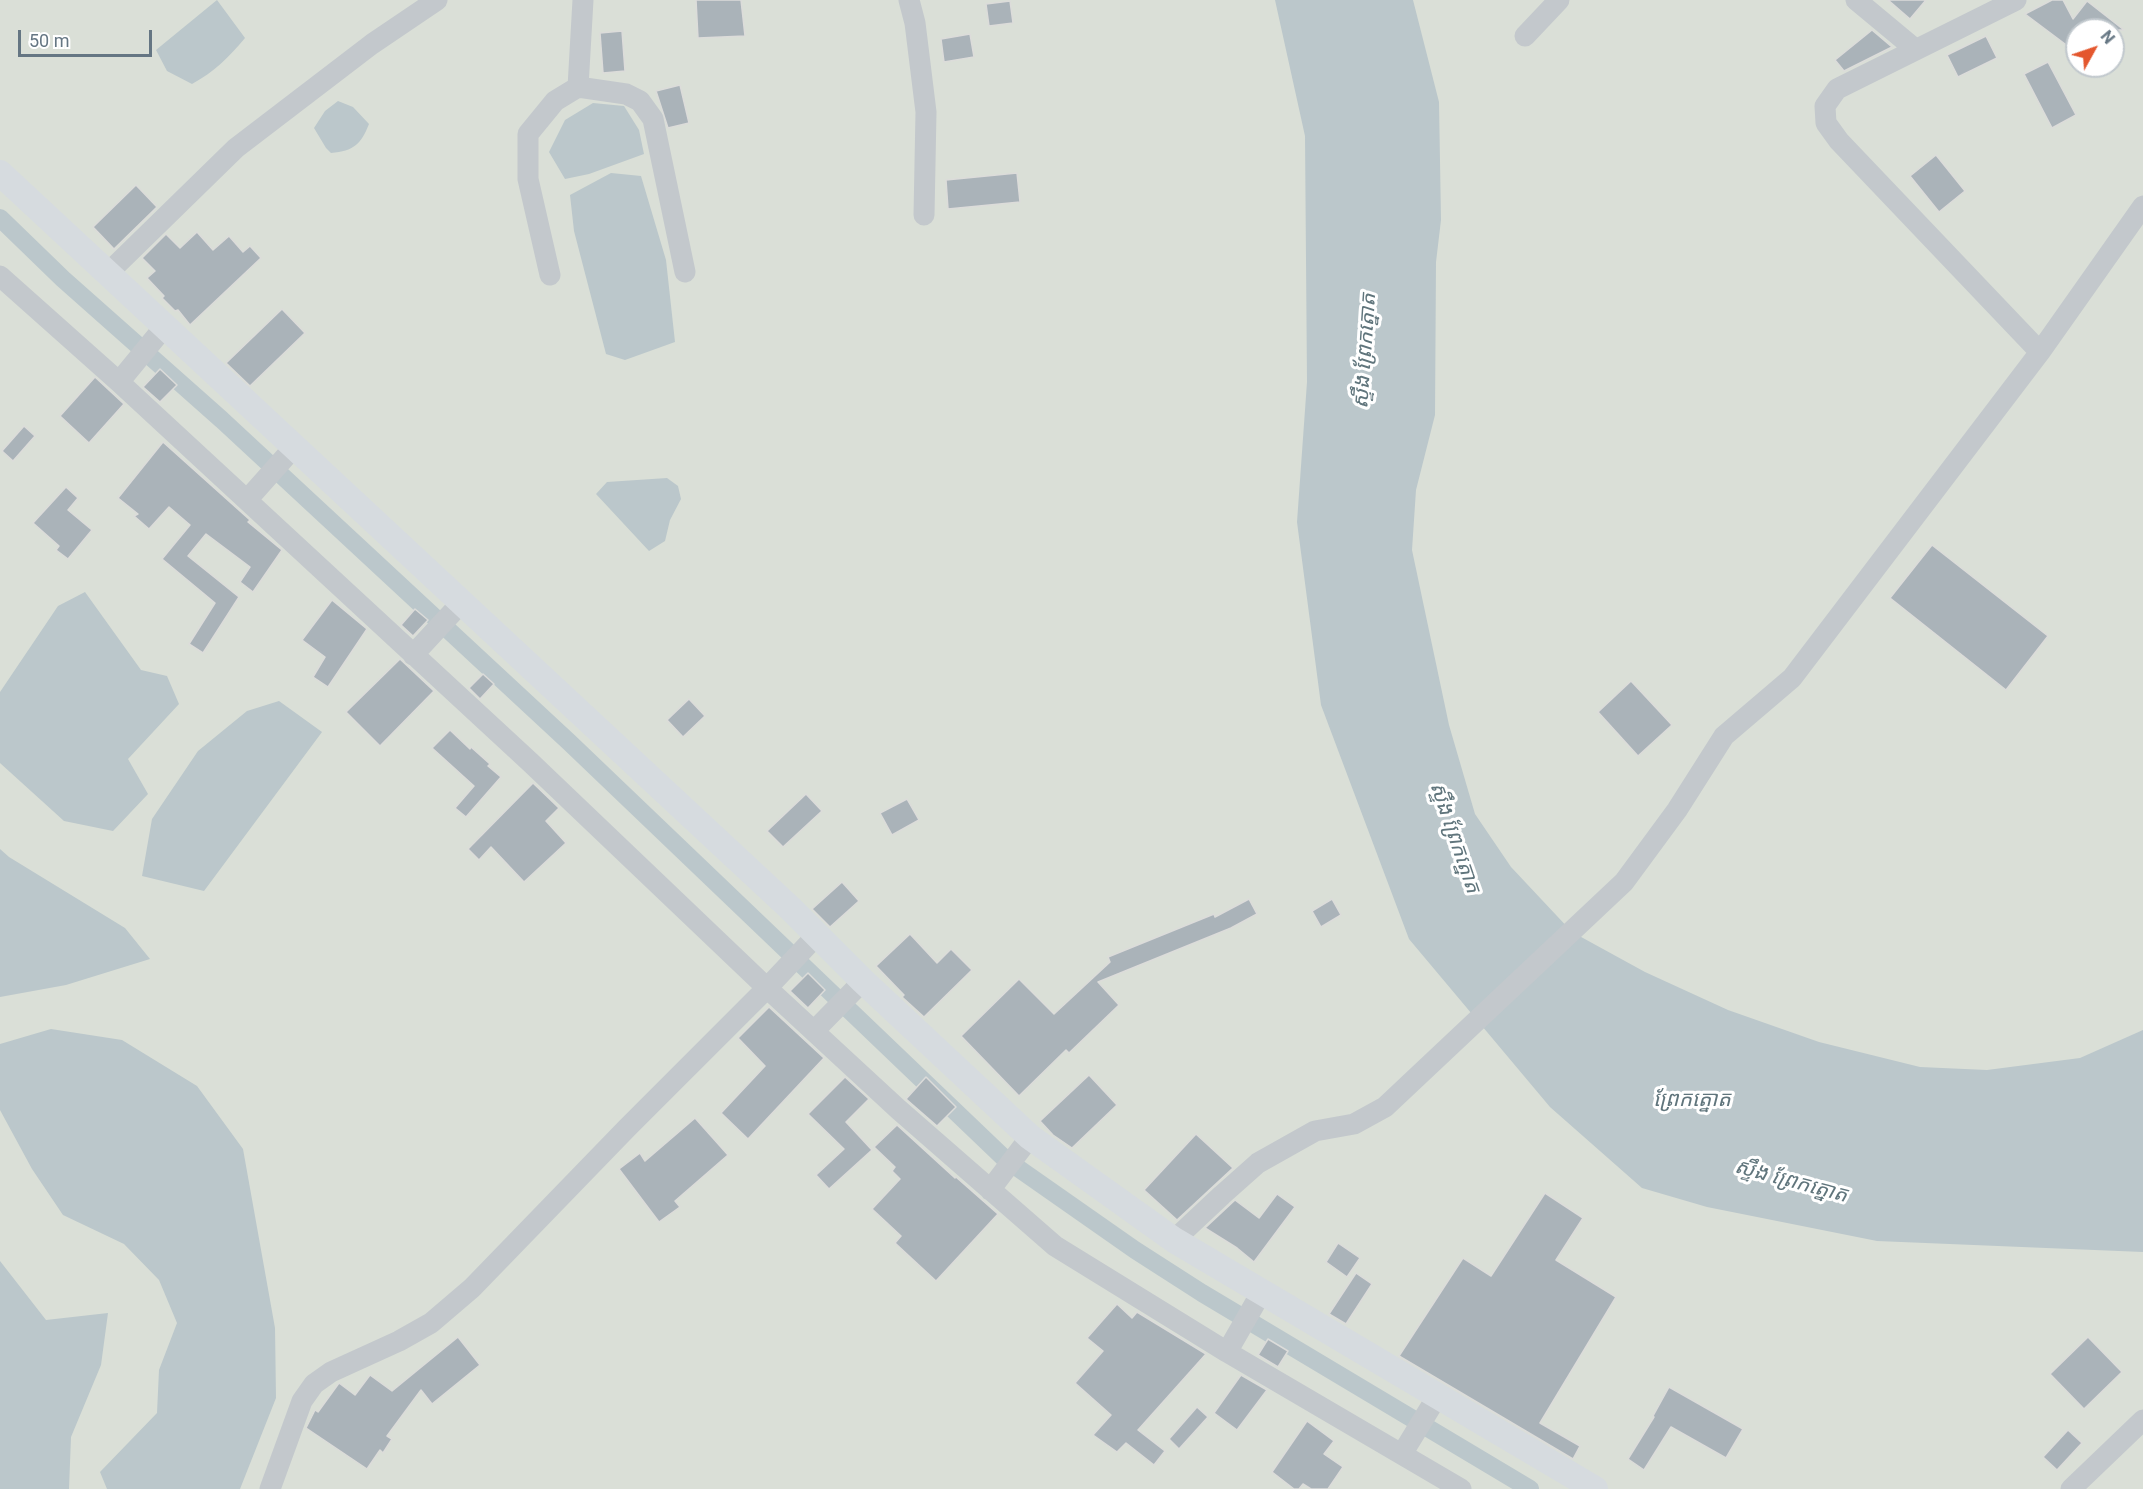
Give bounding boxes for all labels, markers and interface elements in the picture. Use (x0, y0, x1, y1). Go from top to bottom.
scale bar (21, 18, 154, 56)
north arrow (2065, 18, 2125, 78)
text: N (2097, 27, 2119, 48)
text: 50 m (29, 30, 69, 51)
water label: ស្ទឹង ព្រែកត្នោត (1349, 293, 1383, 409)
water label: ស្ទឹង ព្រែកត្នោត (1423, 779, 1485, 897)
water label: ព្រែកត្នោត (1653, 1088, 1731, 1114)
water label: ស្ទឹង ព្រែកត្នោត (1732, 1155, 1850, 1209)

